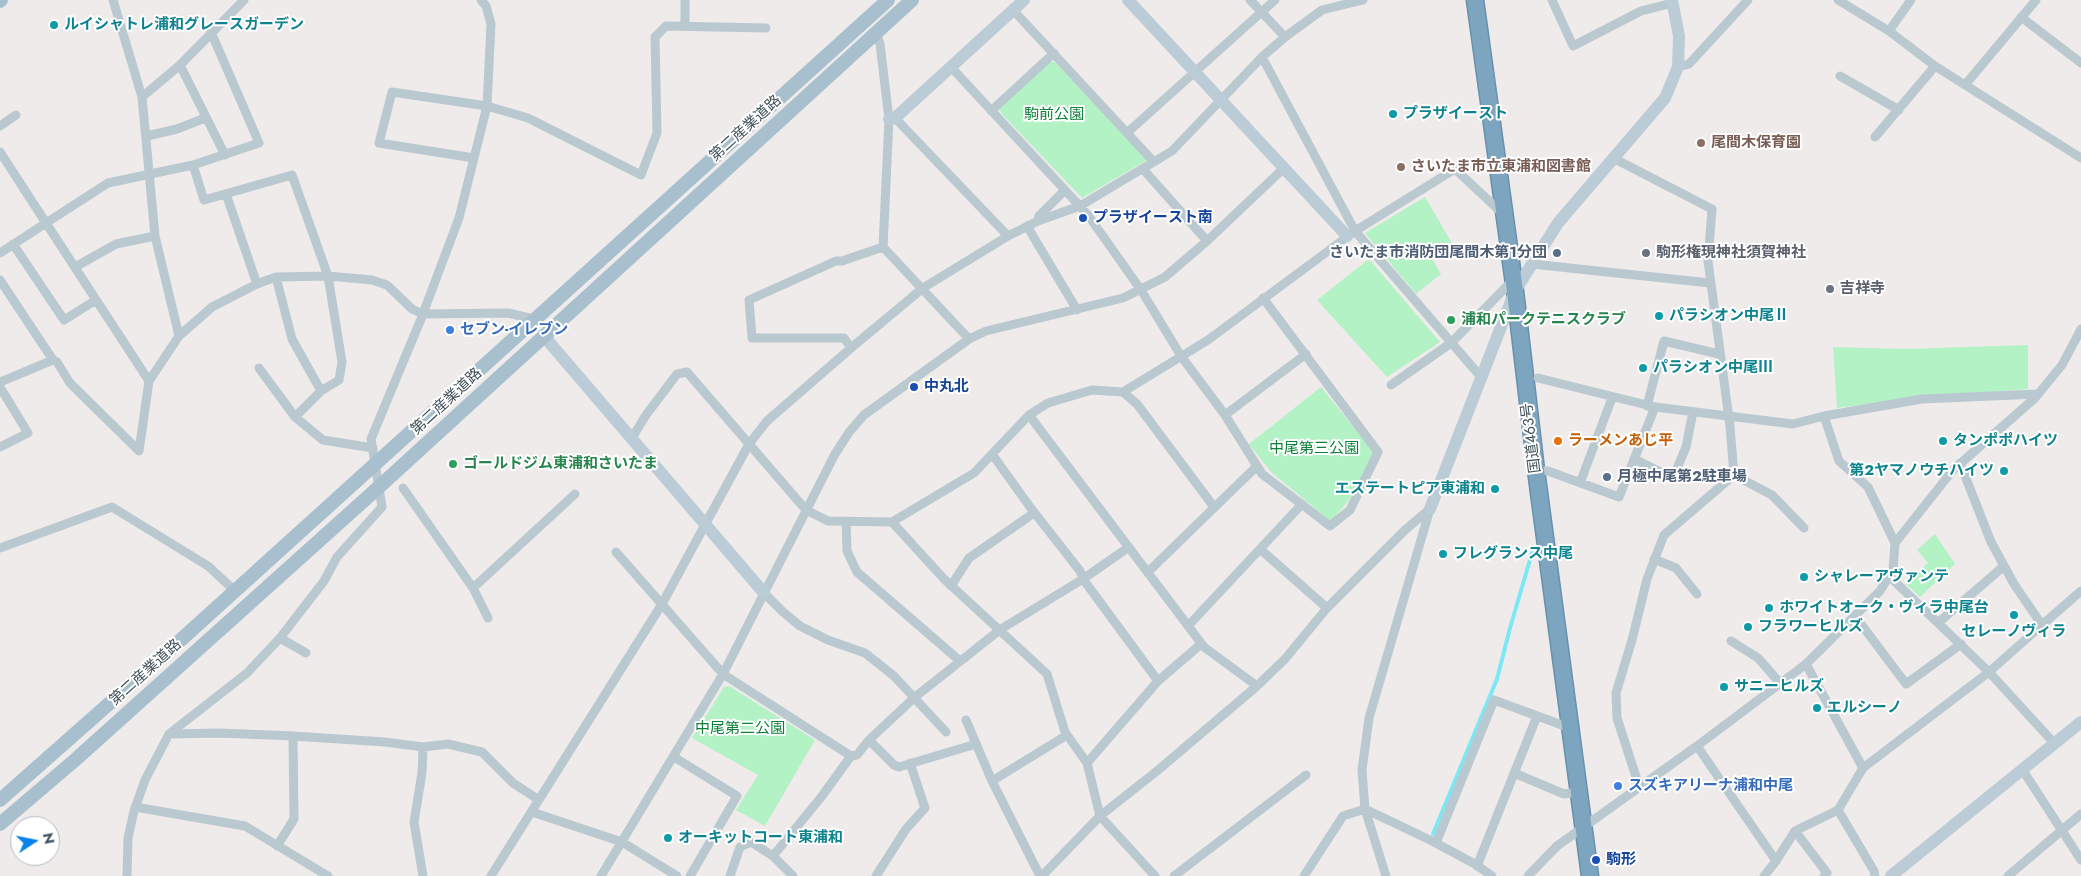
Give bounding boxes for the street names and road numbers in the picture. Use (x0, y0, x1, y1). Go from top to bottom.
street label: 第二産業道路 (707, 92, 785, 166)
street label: 第二産業道路 (408, 365, 486, 439)
street label: 国道463号 (1519, 402, 1545, 474)
street label: 第二産業道路 (107, 636, 185, 710)

